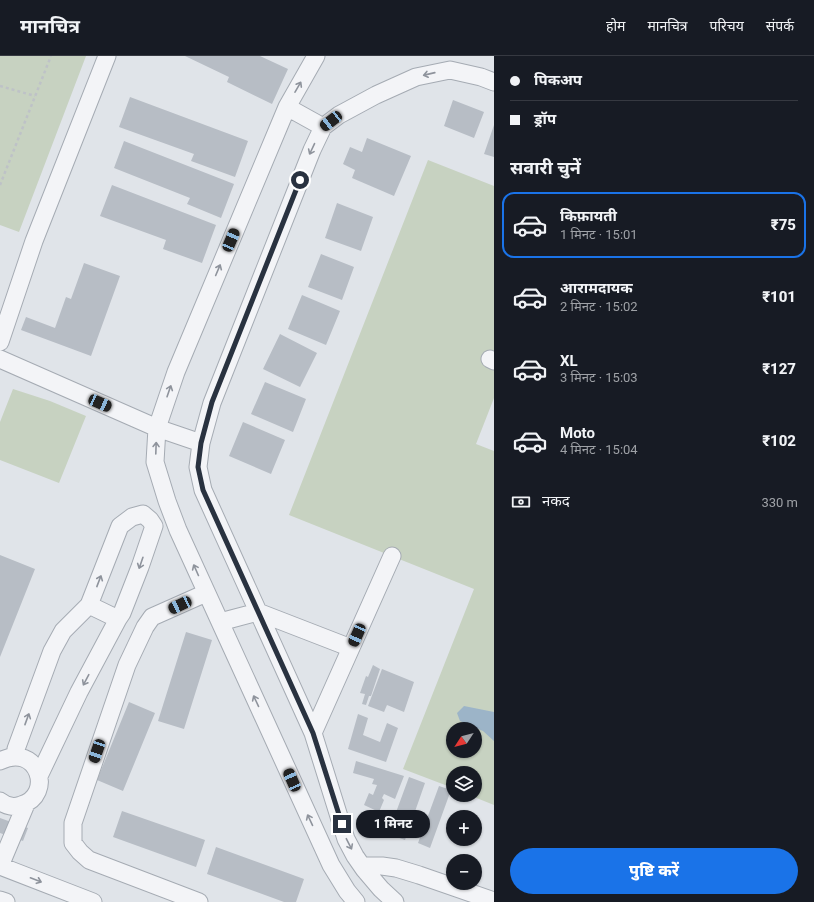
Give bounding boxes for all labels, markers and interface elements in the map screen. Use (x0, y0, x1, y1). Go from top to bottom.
text: मानचित्र (20, 15, 80, 38)
text: होम (606, 18, 625, 34)
text: मानचित्र (647, 18, 688, 34)
text: परिचय (710, 18, 744, 34)
text: संपर्क (766, 18, 794, 34)
one-way arrow (423, 71, 436, 79)
text: पिकअप (534, 71, 582, 89)
one-way arrow (295, 81, 302, 93)
car (318, 109, 344, 133)
text: ड्रॉप (534, 110, 556, 128)
one-way arrow (308, 143, 315, 155)
text: सवारी चुनें (510, 157, 581, 178)
route start (291, 171, 309, 189)
icon: car (512, 207, 548, 243)
text: किफ़ायती (560, 207, 617, 225)
text: ₹75 (771, 216, 796, 234)
car (221, 227, 241, 253)
text: 1 मिनट · 15:01 (560, 227, 638, 242)
one-way arrow (215, 265, 223, 277)
icon: car (512, 279, 548, 315)
text: आरामदायक (560, 279, 633, 297)
text: ₹101 (762, 288, 796, 306)
text: 2 मिनट · 15:02 (560, 299, 638, 314)
icon: car (512, 351, 548, 387)
text: XL (560, 352, 578, 370)
text: ₹127 (762, 360, 796, 378)
text: 3 मिनट · 15:03 (560, 370, 638, 385)
one-way arrow (166, 385, 174, 397)
car (87, 393, 113, 413)
icon: car (512, 423, 548, 459)
text: Moto (560, 424, 595, 442)
text: ₹102 (762, 432, 796, 450)
one-way arrow (152, 442, 160, 455)
text: 4 मिनट · 15:04 (560, 442, 638, 457)
icon: cash (510, 491, 532, 513)
text: नकद (542, 492, 570, 510)
text: 330 m (761, 495, 798, 510)
one-way arrow (137, 556, 145, 568)
one-way arrow (192, 565, 199, 577)
one-way arrow (95, 576, 103, 588)
car (167, 594, 193, 616)
car (347, 622, 367, 648)
one-way arrow (81, 674, 89, 686)
one-way arrow (252, 696, 259, 708)
one-way arrow (24, 713, 31, 726)
north arrow (446, 722, 482, 758)
map controls (446, 722, 482, 890)
car (87, 738, 107, 764)
button: layers (446, 766, 482, 802)
car (282, 767, 302, 793)
callout: 1 मिनट (356, 810, 430, 838)
button: + (446, 810, 482, 846)
one-way arrow (306, 814, 313, 826)
route end (333, 815, 351, 833)
text: 1 मिनट (374, 816, 412, 831)
one-way arrow (346, 838, 354, 850)
button: पुष्टि करें (510, 848, 798, 894)
button: − (446, 854, 482, 890)
one-way arrow (30, 877, 42, 884)

